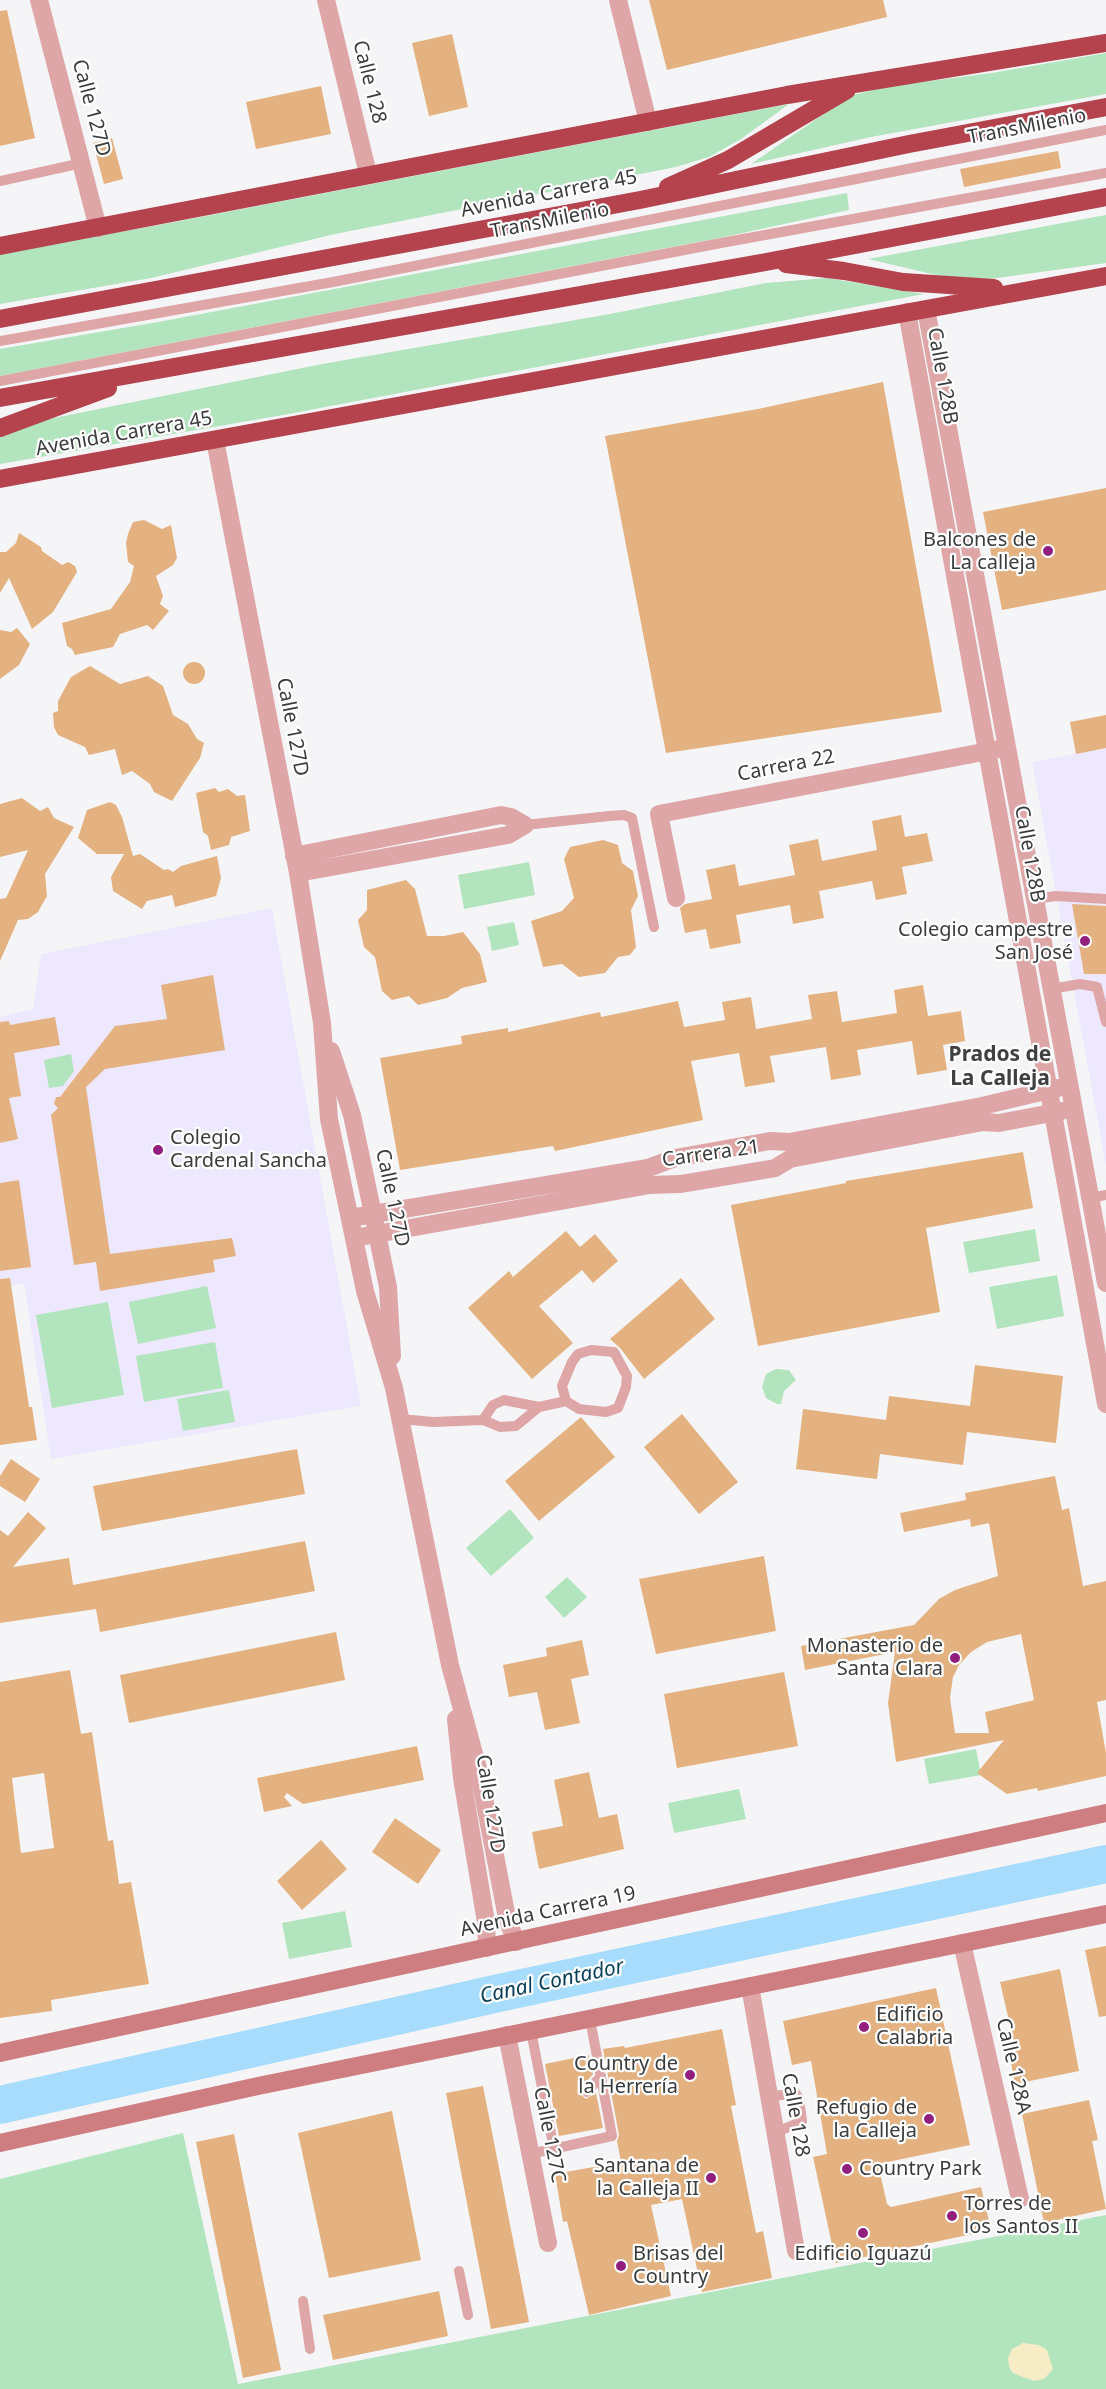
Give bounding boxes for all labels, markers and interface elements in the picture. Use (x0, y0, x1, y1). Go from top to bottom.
street label: Calle 128 (347, 38, 391, 126)
street label: Calle 127D (67, 57, 115, 159)
street label: TransMilenio (966, 104, 1088, 150)
street label: Avenida Carrera 45 (459, 165, 639, 223)
street label: TransMilenio (489, 198, 611, 244)
street label: Calle 128B (922, 326, 962, 426)
street label: Avenida Carrera 45 (34, 407, 214, 461)
place label: Balcones de La calleja (923, 528, 1036, 575)
marker: Balcones de La calleja (1041, 544, 1055, 558)
street label: Calle 127D (271, 676, 313, 778)
street label: Carrera 22 (735, 745, 837, 787)
street label: Calle 128B (1009, 804, 1049, 904)
place label: Colegio campestre San José (898, 918, 1073, 965)
marker: Colegio campestre San José (1078, 934, 1092, 948)
district label: Prados de La Calleja (949, 1042, 1051, 1092)
place label: Colegio Cardenal Sancha (170, 1126, 327, 1173)
street label: Carrera 21 (661, 1135, 761, 1173)
marker: Colegio Cardenal Sancha (151, 1143, 165, 1157)
street label: Calle 127D (370, 1147, 414, 1249)
place label: Monasterio de Santa Clara (807, 1634, 943, 1681)
marker: Monasterio de Santa Clara (948, 1651, 962, 1665)
street label: Calle 127D (470, 1753, 510, 1855)
street label: Avenida Carrera 19 (458, 1882, 638, 1942)
water label: Canal Contador (478, 1954, 626, 2010)
place label: Edificio Calabria (876, 2003, 953, 2050)
street label: Calle 128A (990, 2016, 1036, 2116)
marker: Edificio Calabria (857, 2020, 871, 2034)
place label: Country de la Herrería (574, 2052, 678, 2099)
marker: Country de la Herrería (683, 2068, 697, 2082)
street label: Calle 128 (776, 2071, 814, 2159)
street label: Calle 127C (528, 2085, 570, 2185)
place label: Refugio de la Calleja (816, 2096, 917, 2143)
marker: Refugio de la Calleja (922, 2112, 936, 2126)
place label: Santana de la Calleja II (594, 2154, 699, 2201)
place label: Country Park (859, 2157, 982, 2181)
marker: Country Park (840, 2162, 854, 2176)
marker: Santana de la Calleja II (704, 2171, 718, 2185)
place label: Torres de los Santos II (964, 2192, 1078, 2239)
marker: Torres de los Santos II (945, 2209, 959, 2223)
marker: Edificio Iguazú (856, 2226, 870, 2240)
place label: Brisas del Country (633, 2242, 724, 2289)
place label: Edificio Iguazú (794, 2242, 932, 2266)
marker: Brisas del Country (614, 2259, 628, 2273)

